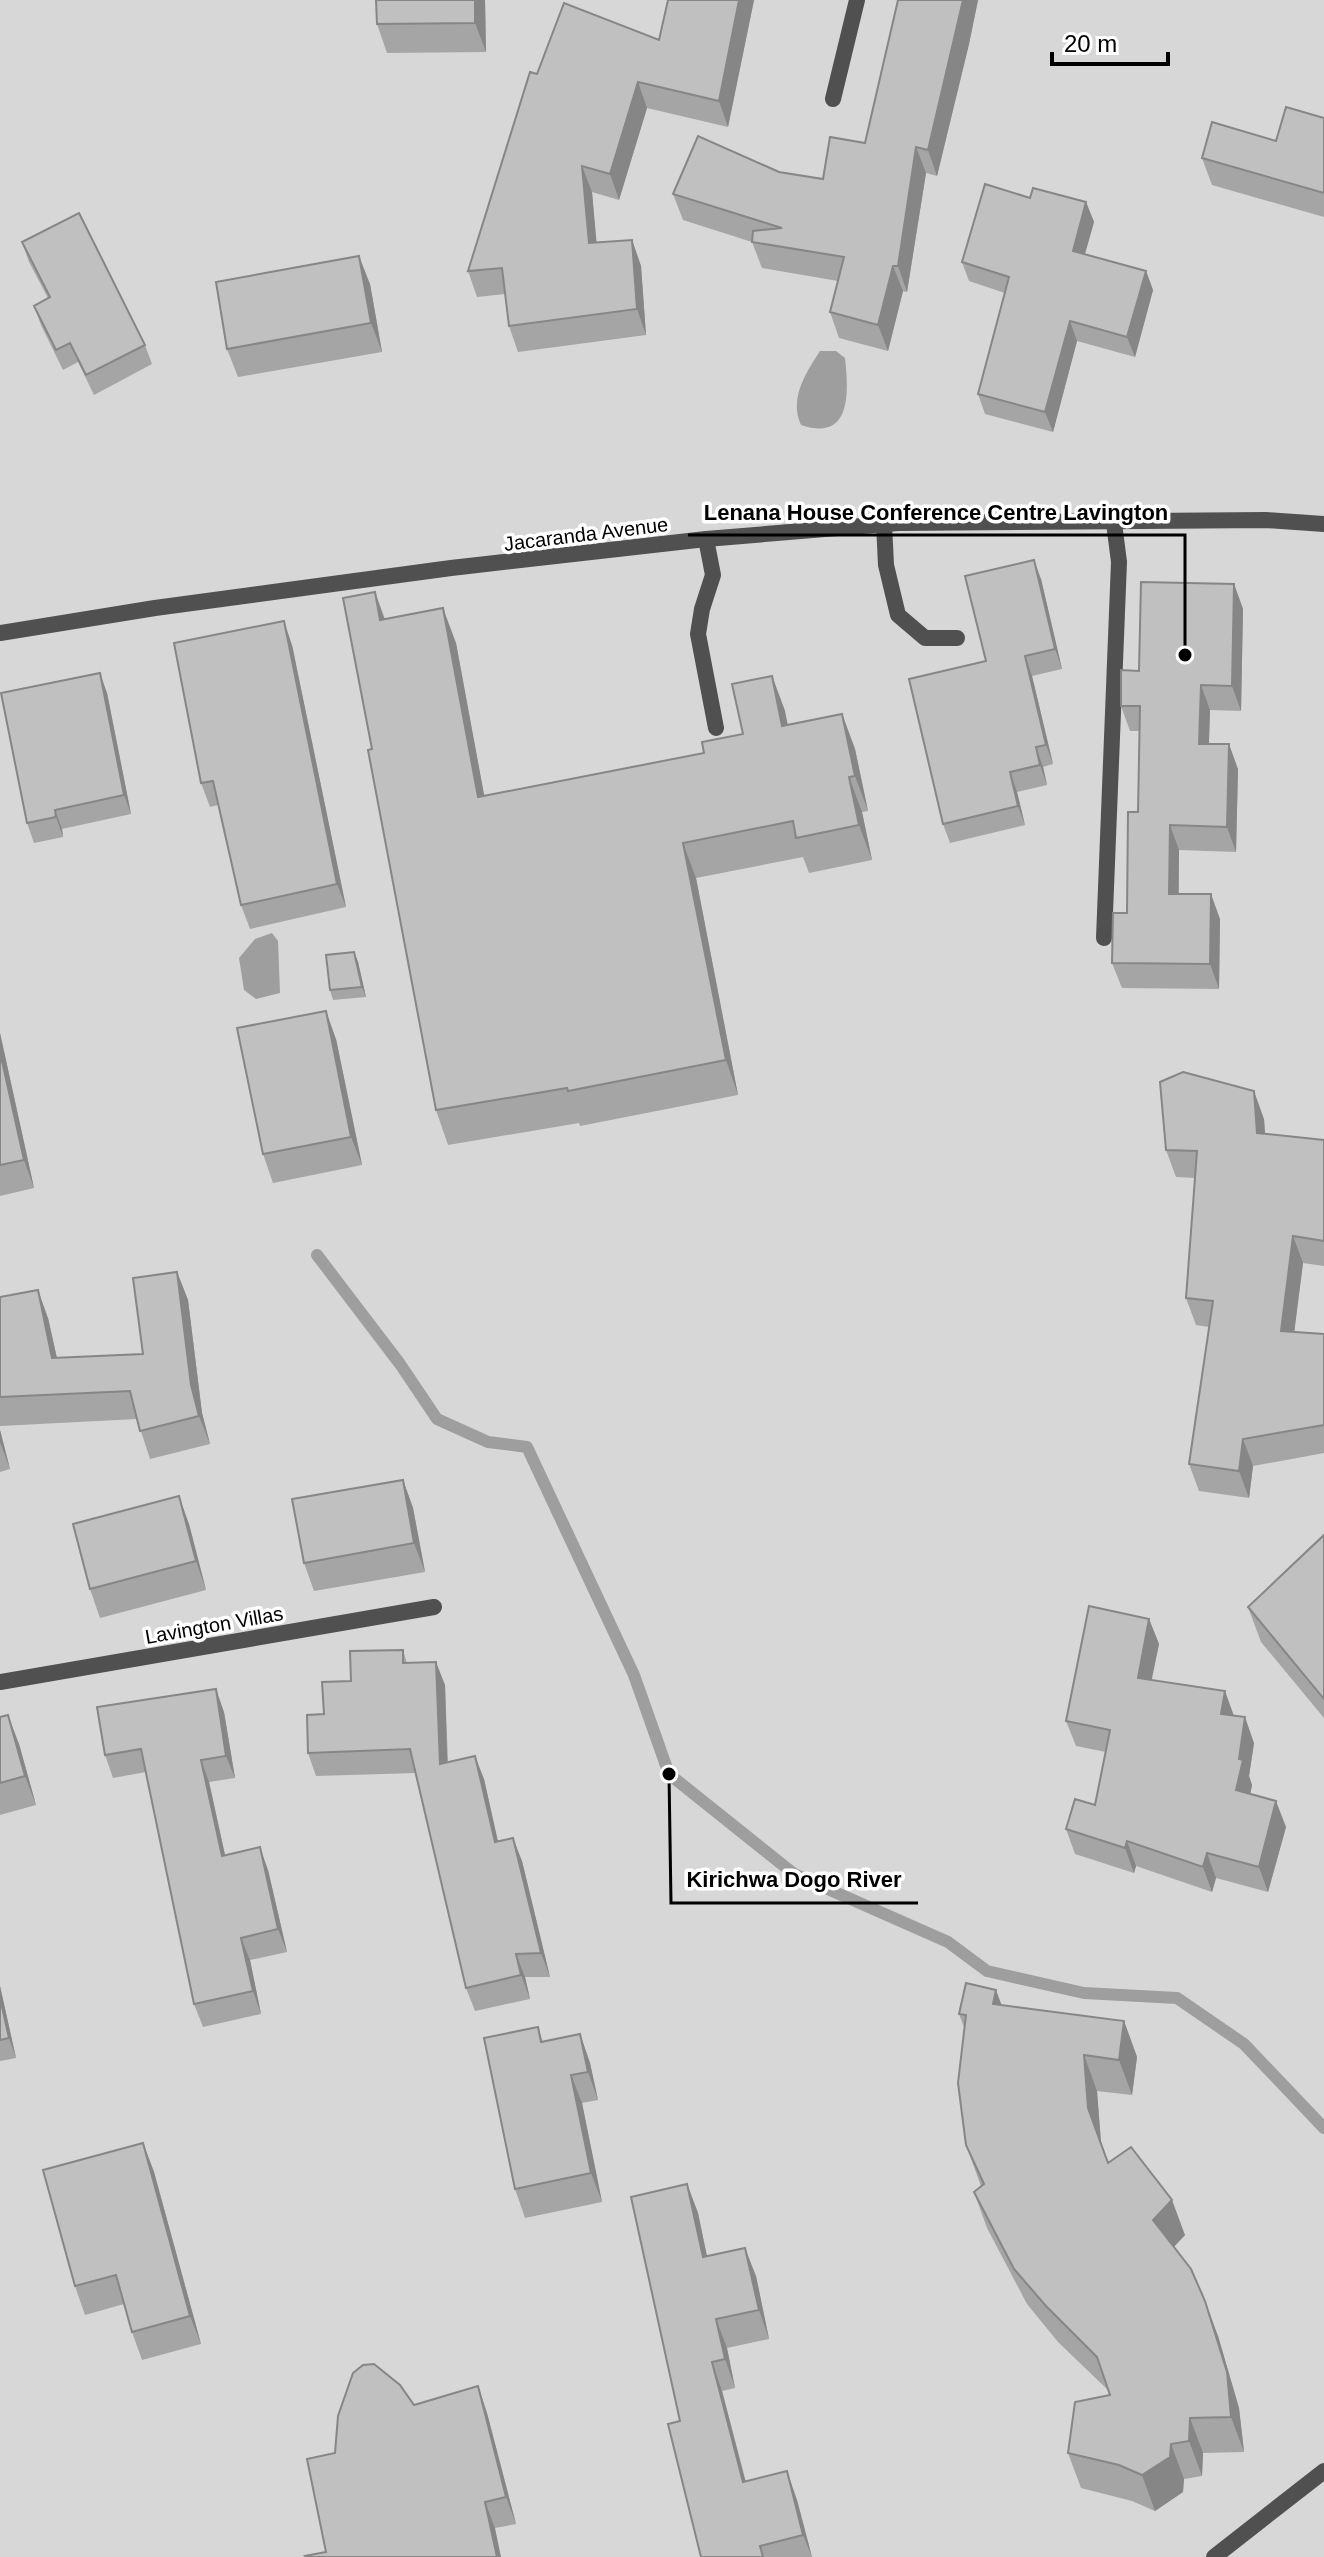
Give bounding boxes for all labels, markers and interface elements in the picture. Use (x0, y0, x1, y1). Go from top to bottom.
scale bar (1052, 16, 1168, 66)
text: 20 m (1064, 30, 1117, 57)
callout: Lenana House Conference Centre Lavington (688, 489, 1185, 535)
text: Lenana House Conference Centre Lavington (704, 500, 1168, 525)
street label: Jacaranda Avenue (503, 513, 669, 555)
street label: Lavington Villas (143, 1602, 285, 1648)
callout: Kirichwa Dogo River (671, 1857, 918, 1903)
text: Kirichwa Dogo River (686, 1867, 902, 1892)

